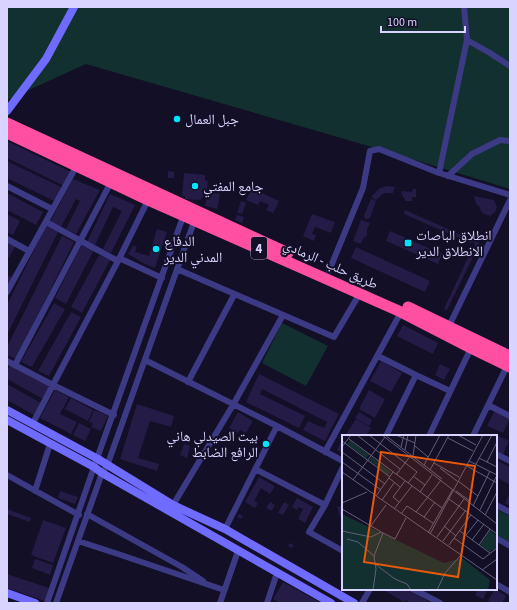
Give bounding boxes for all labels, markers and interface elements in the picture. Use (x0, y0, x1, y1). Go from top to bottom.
scale bar (381, 8, 465, 34)
text: 100 m (387, 14, 417, 31)
place label: جبل العمال (185, 110, 239, 130)
marker: جبل العمال (172, 114, 182, 124)
place label: جامع المفتي (203, 177, 264, 198)
marker: جامع المفتي (190, 181, 200, 191)
place label: انطلاق الباصات الانطلاق الدير (415, 226, 492, 262)
place label: الدفاع المدني الدير (163, 232, 222, 269)
street label: طريق حلب - الرمادي (280, 235, 381, 295)
road number: 4 (251, 237, 267, 259)
marker: انطلاق الباصات الانطلاق الدير (403, 238, 413, 248)
marker: الدفاع المدني الدير (151, 244, 161, 254)
place label: بيت الصيدلي هاني الرافع الضابط (166, 427, 258, 463)
inset map (342, 435, 497, 590)
marker: بيت الصيدلي هاني الرافع الضابط (261, 439, 271, 449)

